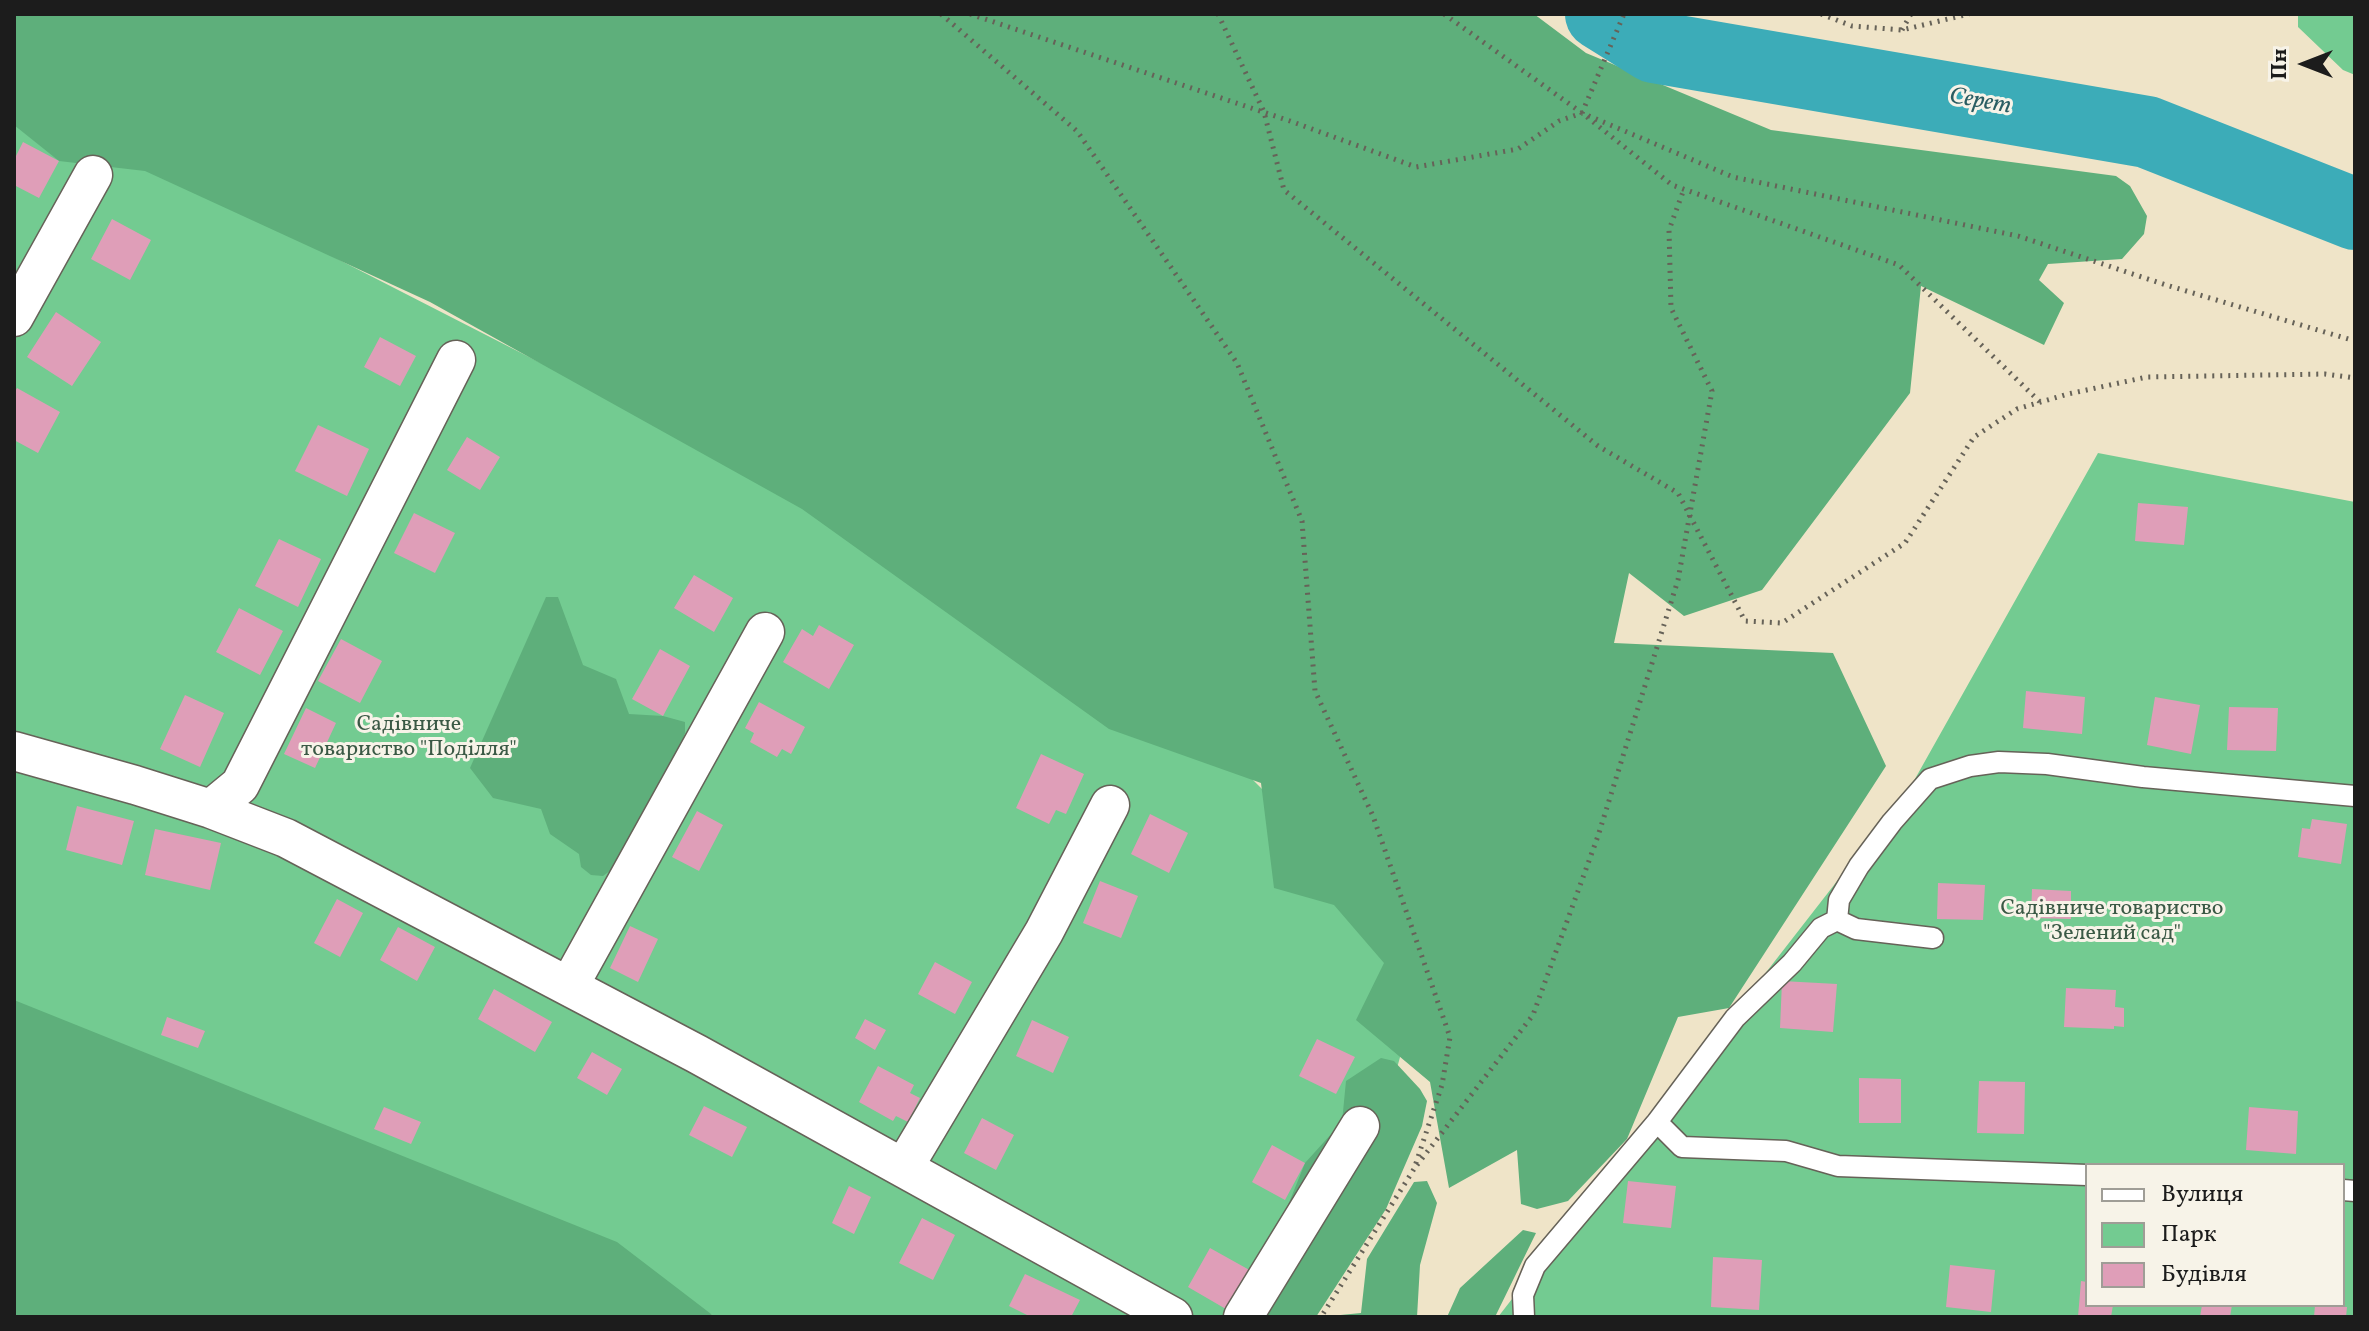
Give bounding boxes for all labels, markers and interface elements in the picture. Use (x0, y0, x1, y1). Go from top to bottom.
north arrow (2265, 24, 2345, 104)
text: Пн (2265, 48, 2296, 80)
water label: Серет (1947, 83, 2013, 123)
park label: Садівниче товариство "Поділля" (301, 713, 517, 764)
park label: Садівниче товариство "Зелений сад" (2000, 897, 2224, 948)
legend (2085, 1163, 2345, 1307)
text: Вулиця (2161, 1178, 2243, 1212)
text: Парк (2161, 1218, 2217, 1252)
text: Будівля (2161, 1258, 2247, 1292)

